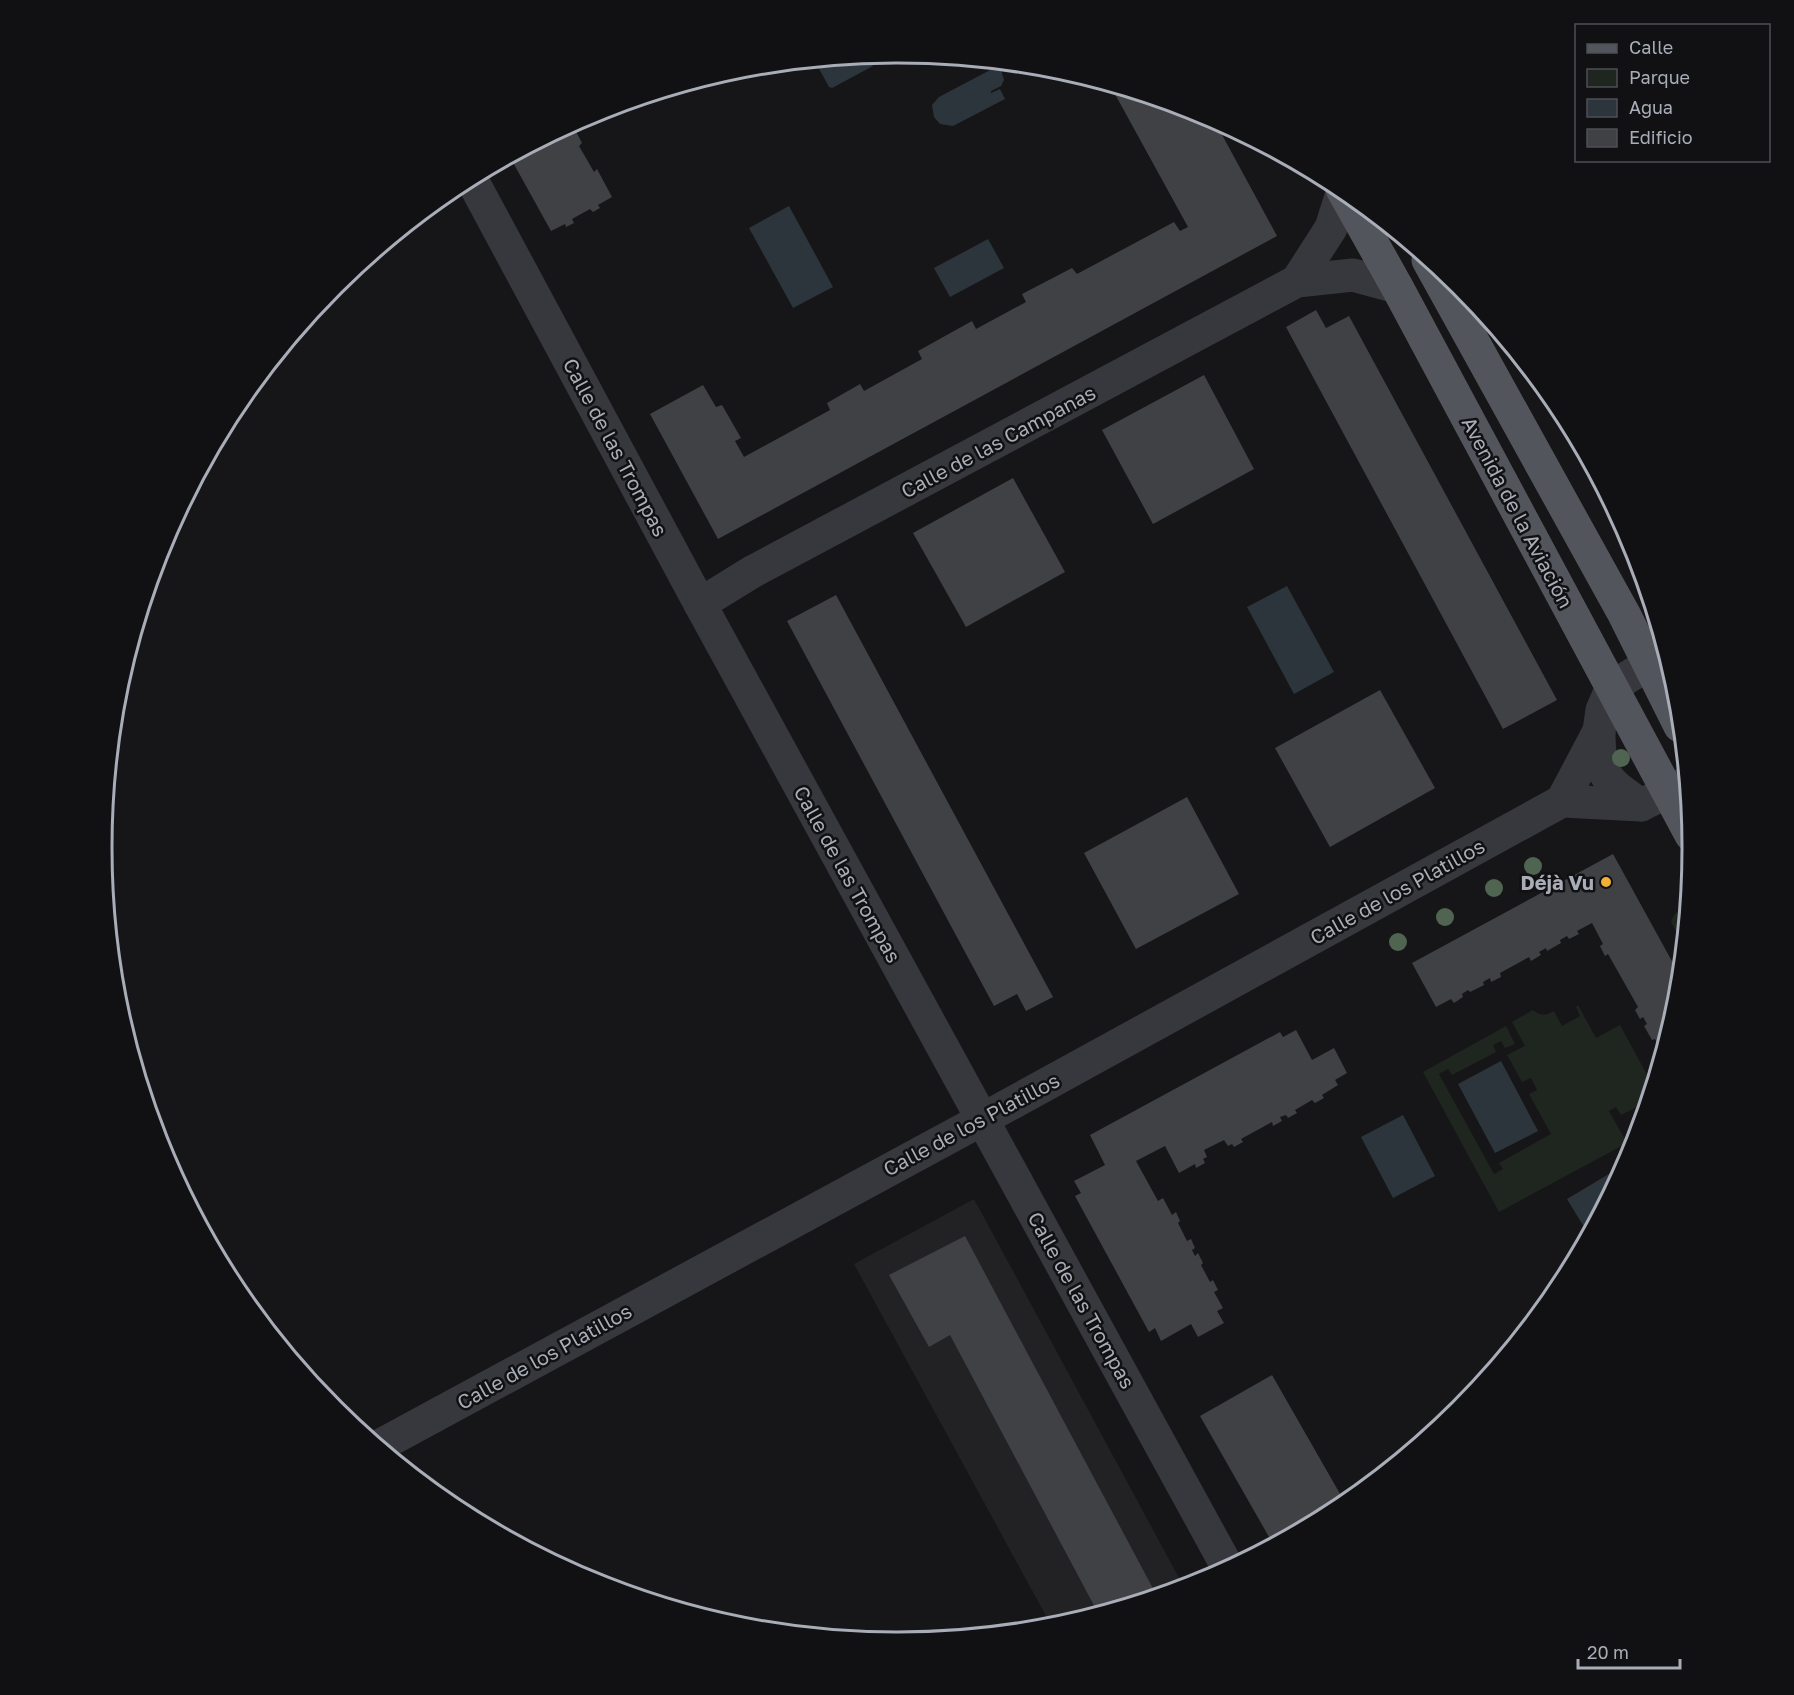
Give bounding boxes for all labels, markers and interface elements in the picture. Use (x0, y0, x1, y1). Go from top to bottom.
legend (1575, 24, 1770, 162)
text: Calle (1629, 36, 1673, 58)
text: Parque (1629, 66, 1690, 88)
text: Agua (1629, 96, 1673, 118)
text: Edificio (1629, 126, 1693, 148)
street label: Calle de las Trompas (559, 354, 673, 540)
street label: Calle de las Campanas (897, 380, 1099, 502)
street label: Avenida de la Aviación (1457, 412, 1579, 612)
street label: Calle de las Trompas (789, 781, 907, 967)
street label: Calle de los Platillos (1305, 833, 1489, 949)
place label: Déjà Vu (1520, 870, 1594, 894)
marker: Déjà Vu (1599, 875, 1613, 889)
street label: Calle de los Platillos (879, 1067, 1063, 1181)
street label: Calle de las Trompas (1023, 1207, 1141, 1393)
street label: Calle de los Platillos (452, 1298, 636, 1414)
scale bar (1578, 1632, 1680, 1670)
text: 20 m (1587, 1641, 1629, 1663)

